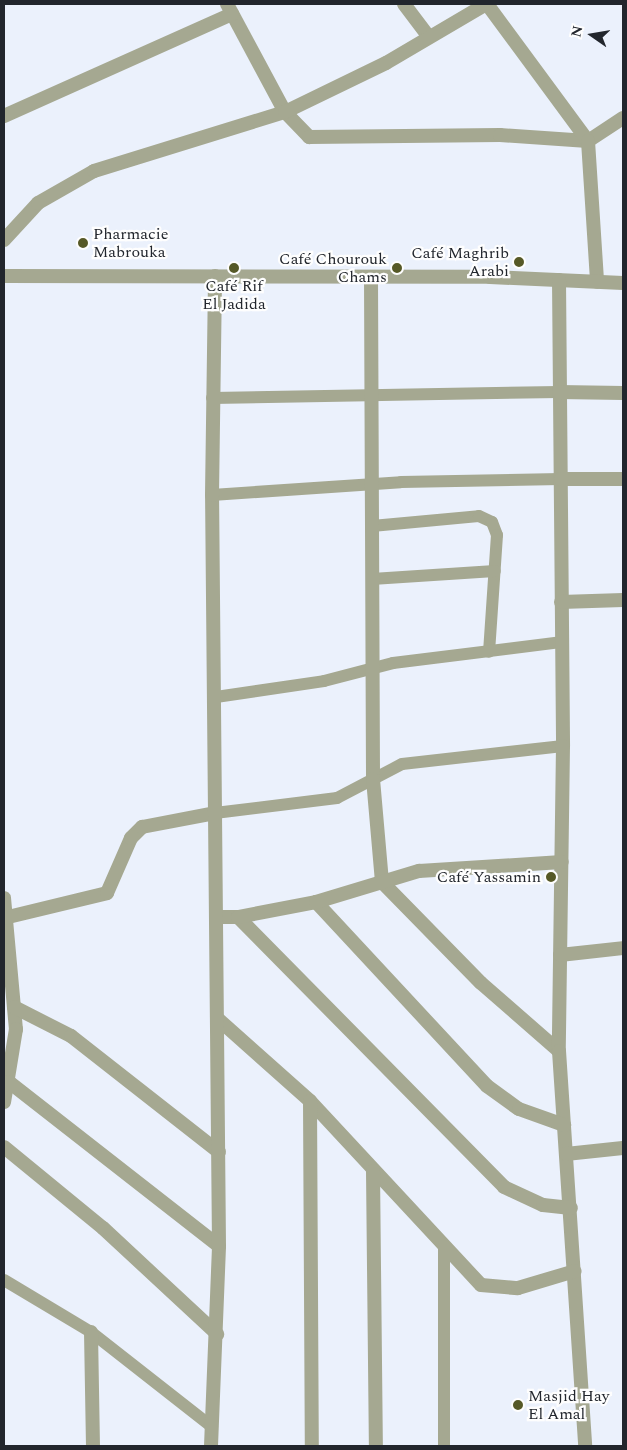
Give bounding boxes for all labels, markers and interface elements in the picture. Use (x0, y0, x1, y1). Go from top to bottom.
north arrow (567, 10, 617, 60)
text: N (565, 24, 588, 39)
place label: Pharmacie Mabrouka (93, 224, 169, 262)
marker: Pharmacie Mabrouka (77, 237, 89, 249)
place label: Café Maghrib Arabi (411, 243, 509, 281)
place label: Café Chourouk Chams (279, 249, 387, 287)
marker: Café Maghrib Arabi (513, 256, 525, 268)
marker: Café Rif El Jadida (228, 262, 240, 274)
marker: Café Chourouk Chams (391, 262, 403, 274)
place label: Café Rif El Jadida (202, 276, 266, 314)
place label: Café Yassamin (437, 867, 541, 887)
marker: Café Yassamin (545, 871, 557, 883)
place label: Masjid Hay El Amal (528, 1386, 609, 1424)
marker: Masjid Hay El Amal (512, 1399, 524, 1411)

